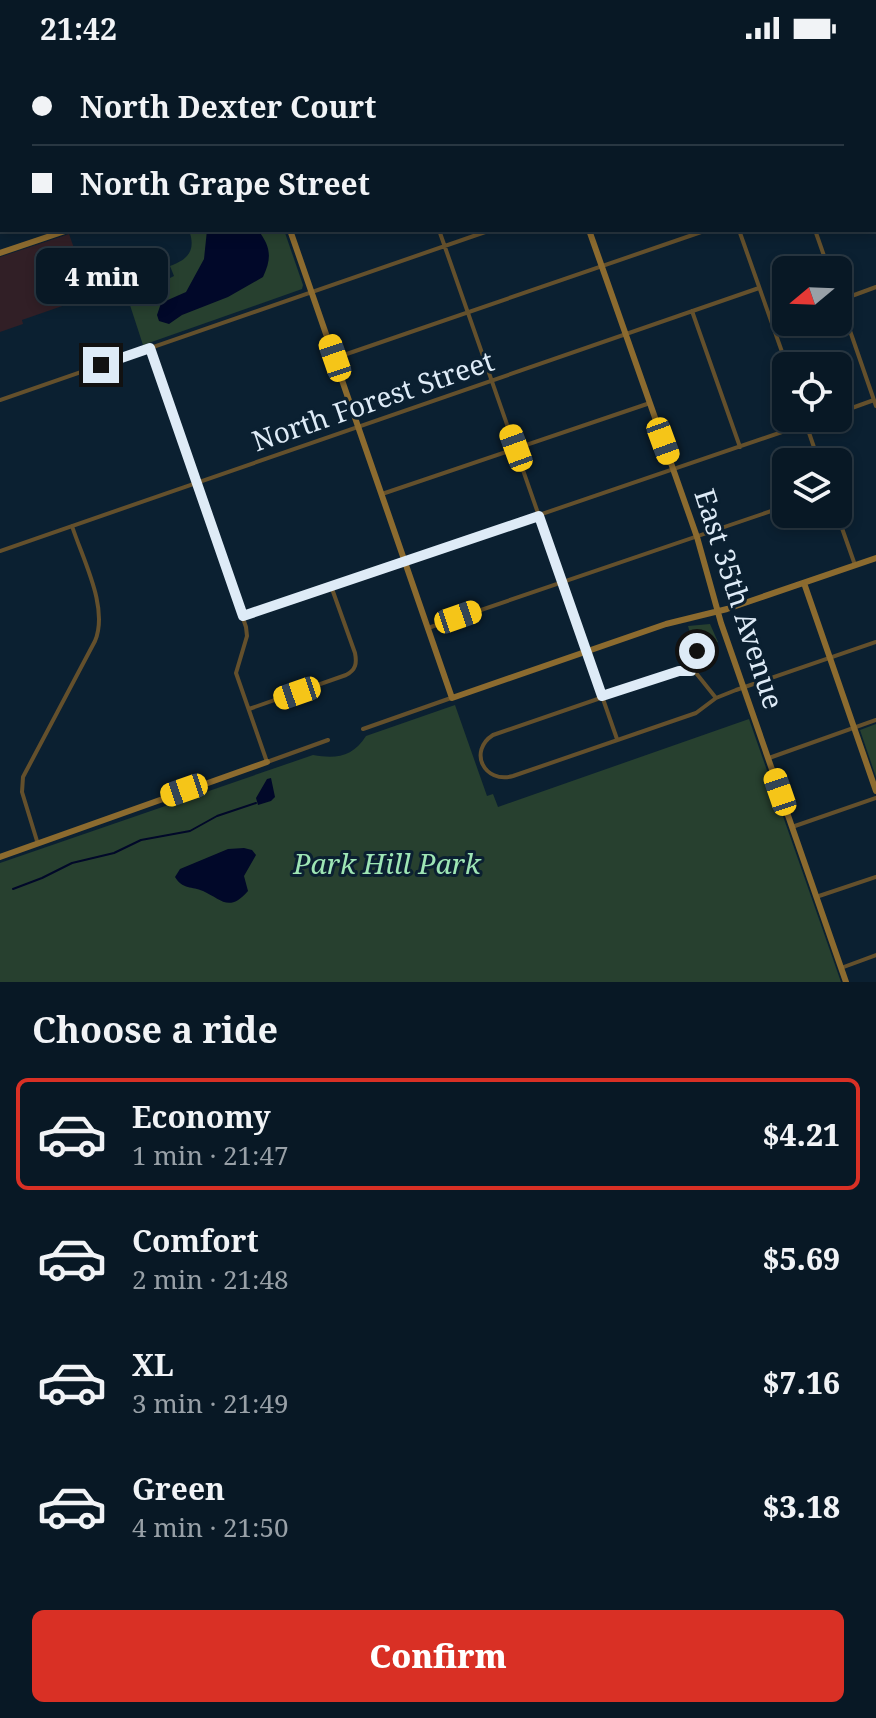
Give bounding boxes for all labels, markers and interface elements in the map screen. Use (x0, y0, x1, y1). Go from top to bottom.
text: 21:42 (40, 8, 117, 49)
text: North Dexter Court (80, 86, 376, 127)
text: North Grape Street (80, 163, 370, 204)
callout: 4 min (35, 249, 167, 305)
north arrow (772, 256, 852, 336)
map controls (772, 256, 852, 528)
text: 4 min (65, 258, 139, 294)
car (316, 331, 354, 385)
street label: North Forest Street (247, 341, 499, 459)
route end (83, 347, 119, 383)
button: locate (772, 352, 852, 432)
car (644, 414, 682, 468)
car (497, 421, 535, 475)
button: layers (772, 448, 852, 528)
street label: East 35th Avenue (686, 484, 793, 714)
car (431, 598, 485, 636)
route start (679, 633, 715, 669)
car (270, 674, 324, 712)
car (761, 765, 799, 819)
car (157, 771, 211, 809)
park label: Park Hill Park (292, 844, 482, 882)
text: Choose a ride (32, 1005, 278, 1054)
text: Economy (132, 1096, 271, 1137)
icon: car (36, 1098, 108, 1170)
text: $4.21 (763, 1114, 840, 1155)
text: 1 min · 21:47 (132, 1137, 289, 1173)
text: Comfort (132, 1220, 259, 1261)
icon: car (36, 1222, 108, 1294)
text: $5.69 (763, 1238, 840, 1279)
text: 2 min · 21:48 (132, 1261, 289, 1297)
text: XL (132, 1344, 174, 1385)
icon: car (36, 1346, 108, 1418)
text: $7.16 (763, 1362, 840, 1403)
text: 3 min · 21:49 (132, 1385, 289, 1421)
text: Green (132, 1468, 225, 1509)
icon: car (36, 1470, 108, 1542)
text: $3.18 (763, 1486, 840, 1527)
text: 4 min · 21:50 (132, 1509, 289, 1545)
button: Confirm (32, 1610, 844, 1702)

